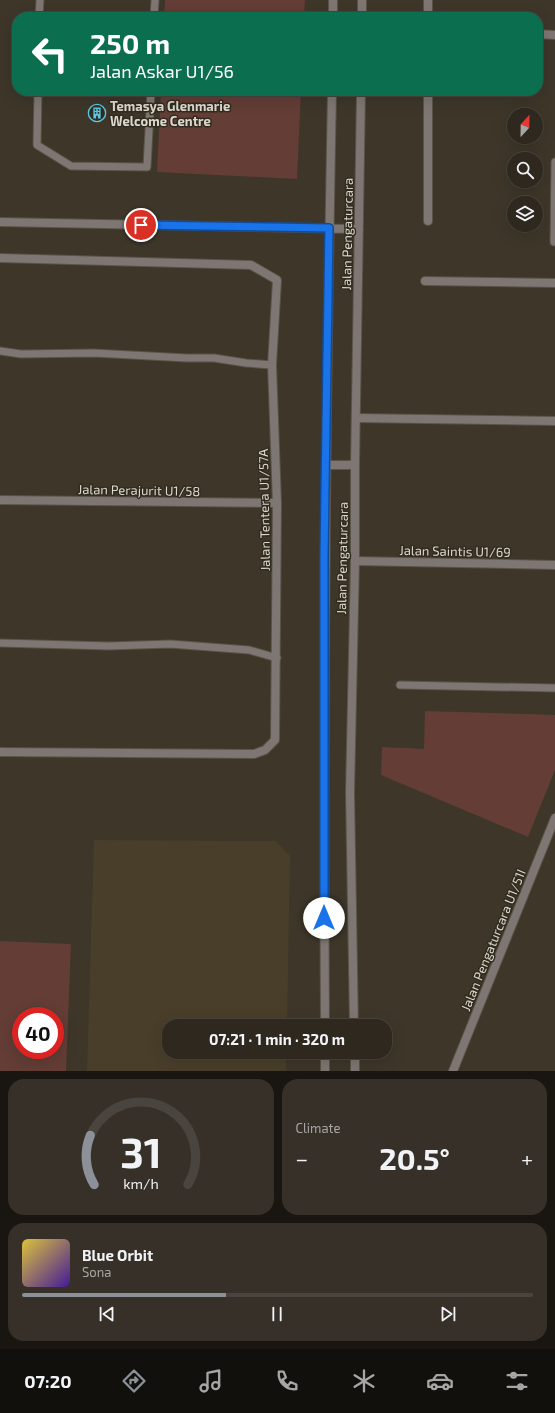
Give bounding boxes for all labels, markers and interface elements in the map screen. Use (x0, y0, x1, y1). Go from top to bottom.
text: 250 m (90, 26, 170, 60)
icon: left (24, 28, 76, 80)
text: Jalan Askar U1/56 (90, 60, 234, 82)
place label: Temasya Glenmarie Welcome Centre (110, 98, 230, 129)
building icon: Temasya Glenmarie Welcome Centre (87, 103, 107, 123)
north arrow (507, 108, 543, 144)
map controls (507, 108, 543, 232)
button: search (507, 152, 543, 188)
street label: Jalan Pengaturcara (338, 178, 356, 290)
button: layers (507, 196, 543, 232)
pin (124, 208, 158, 242)
icon: arrive (130, 214, 152, 236)
street label: Jalan Tentera U1/57A (255, 449, 273, 571)
street label: Jalan Perajurit U1/58 (78, 481, 200, 499)
street label: Jalan Pengaturcara (333, 502, 351, 614)
street label: Jalan Saintis U1/69 (399, 542, 511, 560)
street label: Jalan Pengaturcara U1/51I (457, 867, 529, 1013)
position arrow (303, 897, 345, 939)
speed limit sign: 40 (12, 1007, 64, 1059)
text: 07:21 · 1 min · 320 m (209, 1030, 345, 1048)
text: Climate (296, 1120, 340, 1136)
text: 31 (120, 1126, 162, 1176)
text: 20.5° (379, 1140, 450, 1176)
text: − (296, 1145, 308, 1171)
text: + (521, 1145, 533, 1171)
text: km/h (123, 1175, 158, 1192)
text: Blue Orbit (82, 1246, 153, 1264)
text: Sona (82, 1264, 111, 1280)
icon: previous (96, 1303, 118, 1325)
icon: pause (266, 1303, 288, 1325)
icon: next (437, 1303, 459, 1325)
icon: directions (120, 1367, 148, 1395)
icon: music (197, 1367, 225, 1395)
icon: phone (273, 1367, 301, 1395)
icon: climate (350, 1367, 378, 1395)
icon: car (426, 1367, 454, 1395)
icon: filters (503, 1367, 531, 1395)
text: 07:20 (24, 1370, 72, 1392)

